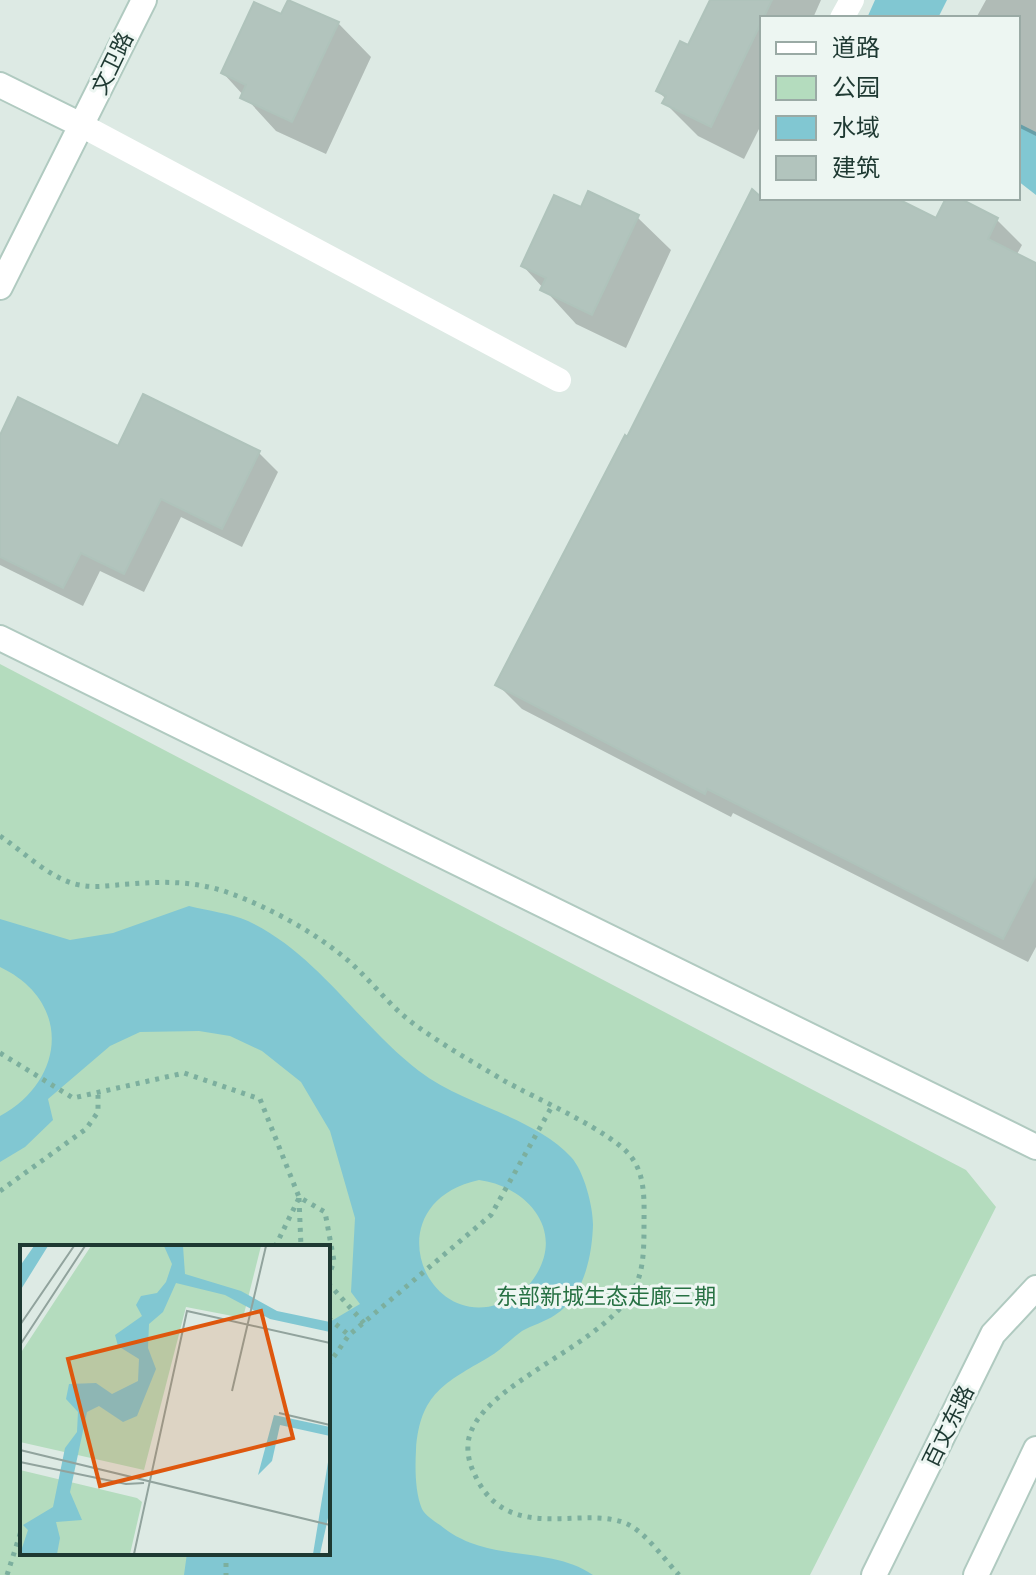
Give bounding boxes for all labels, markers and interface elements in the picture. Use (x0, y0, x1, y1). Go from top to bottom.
legend (760, 16, 1020, 200)
street label: 文卫路 (84, 27, 140, 99)
text: 道路 (832, 31, 880, 63)
text: 公园 (832, 71, 880, 103)
text: 水域 (832, 111, 880, 143)
text: 建筑 (832, 151, 880, 183)
inset map (20, 1245, 330, 1555)
park label: 东部新城生态走廊三期 (496, 1281, 716, 1311)
street label: 百丈东路 (915, 1380, 981, 1472)

